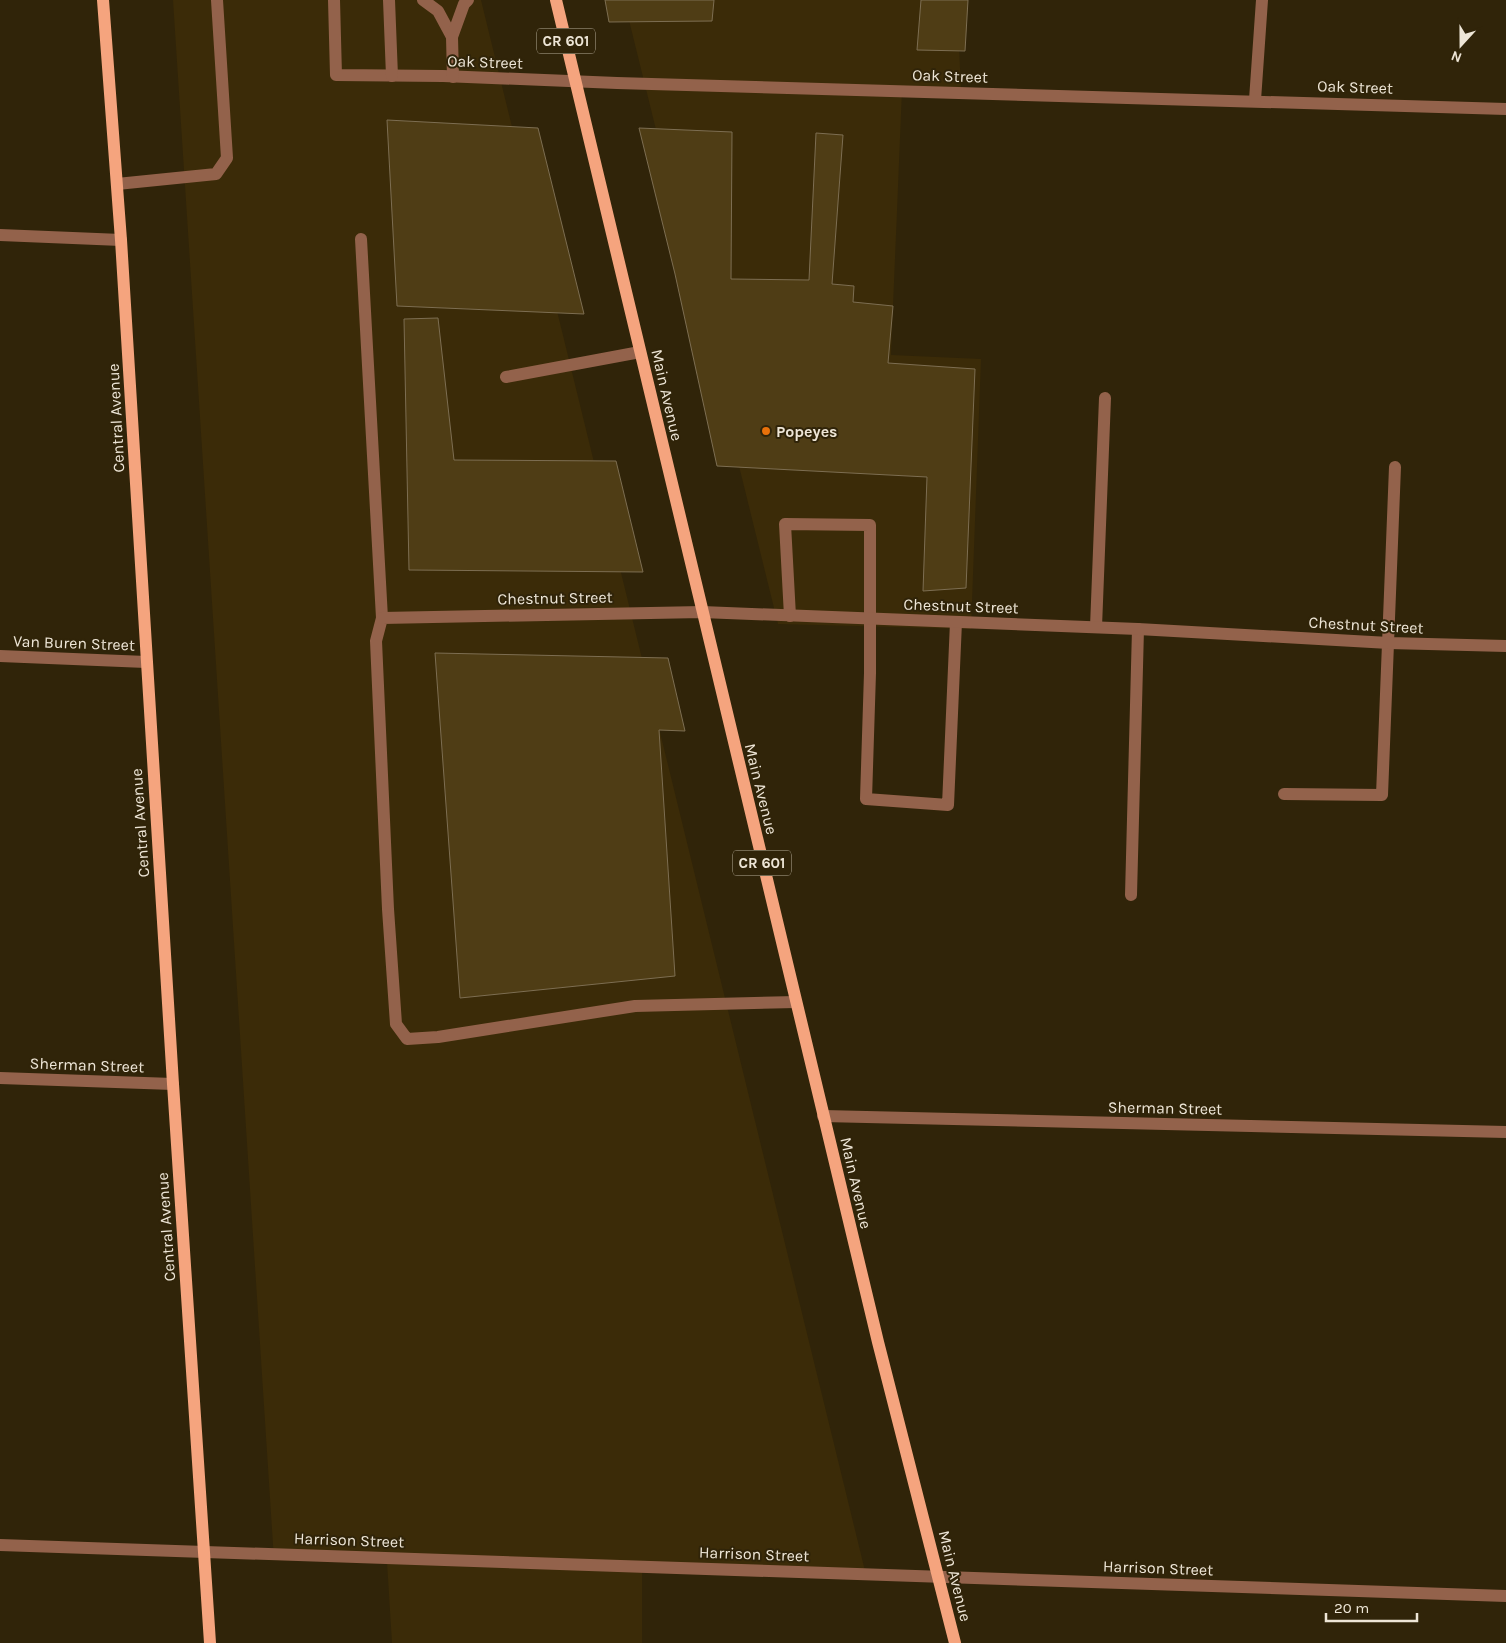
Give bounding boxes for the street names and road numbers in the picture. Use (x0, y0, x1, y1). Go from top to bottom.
road number: CR 601 (537, 28, 595, 54)
street label: Oak Street (447, 51, 523, 73)
street label: Oak Street (912, 65, 988, 87)
street label: Oak Street (1317, 76, 1393, 98)
street label: Main Avenue (647, 347, 687, 443)
street label: Central Avenue (104, 363, 128, 473)
street label: Chestnut Street (497, 587, 613, 609)
street label: Chestnut Street (903, 594, 1019, 618)
street label: Chestnut Street (1308, 612, 1424, 638)
street label: Van Buren Street (13, 631, 135, 655)
street label: Main Avenue (741, 741, 781, 837)
street label: Central Avenue (127, 768, 153, 878)
road number: CR 601 (733, 850, 791, 876)
street label: Sherman Street (29, 1054, 145, 1076)
street label: Sherman Street (1108, 1098, 1222, 1118)
street label: Main Avenue (836, 1135, 876, 1231)
street label: Central Avenue (153, 1172, 179, 1282)
street label: Main Avenue (935, 1528, 975, 1624)
street label: Harrison Street (294, 1529, 404, 1551)
street label: Harrison Street (699, 1543, 809, 1565)
street label: Harrison Street (1103, 1557, 1213, 1579)

